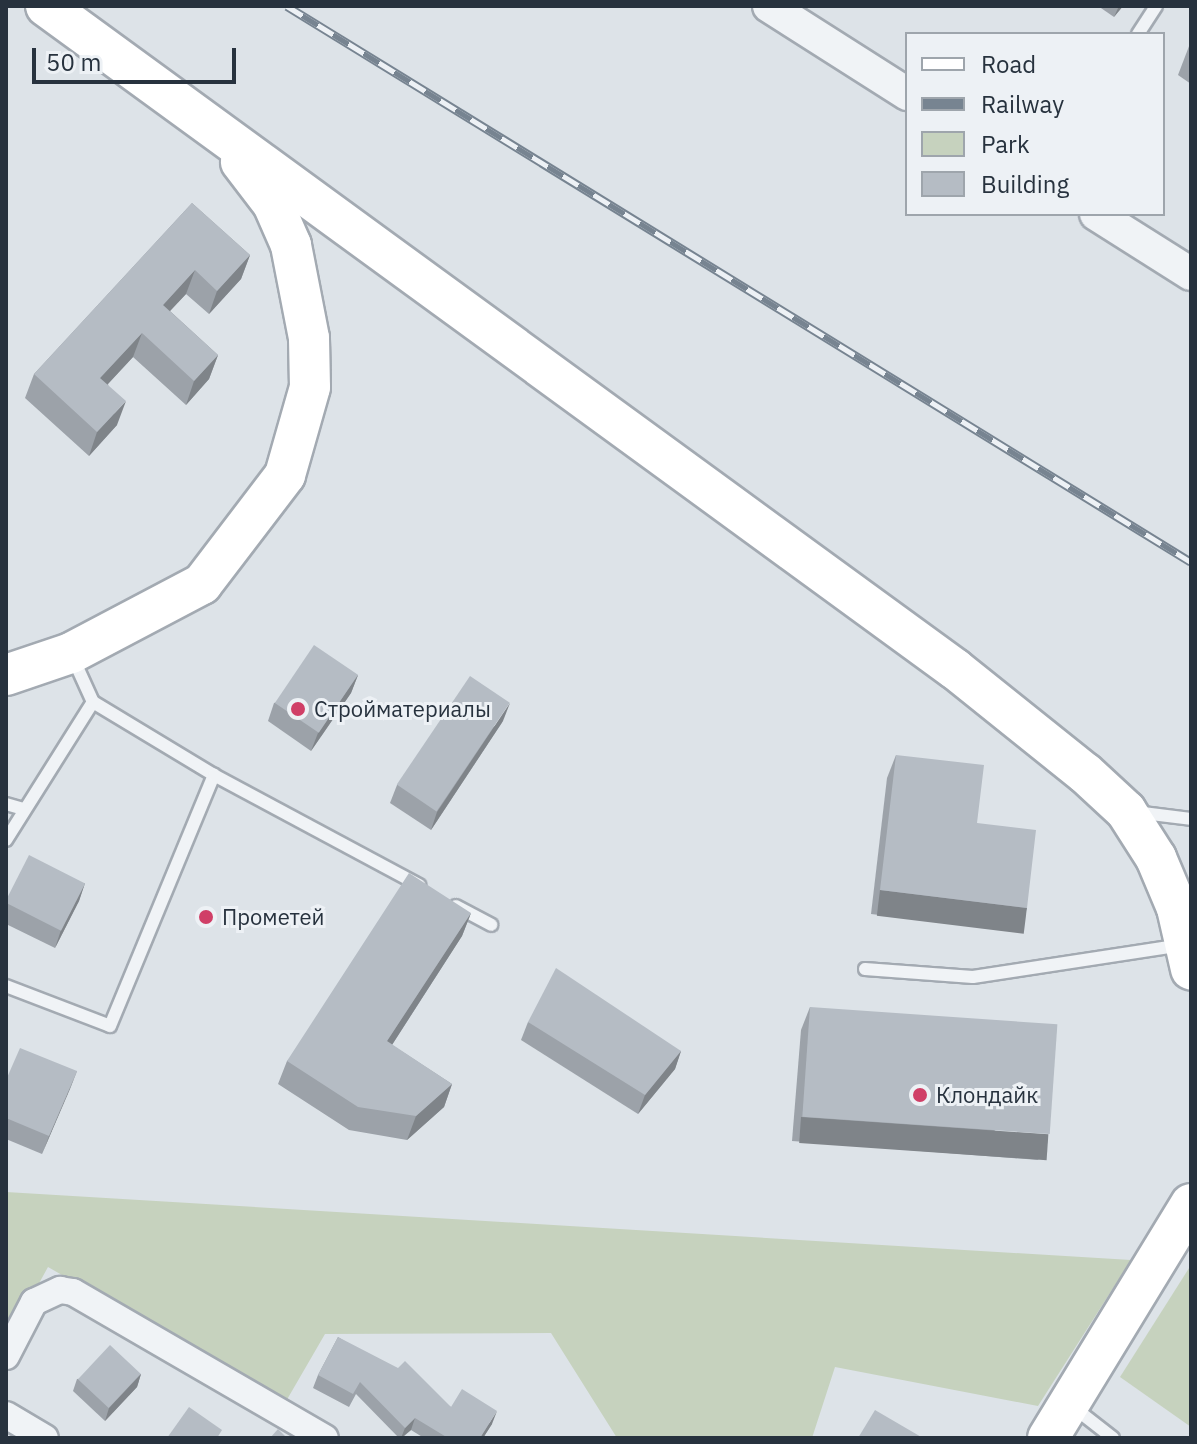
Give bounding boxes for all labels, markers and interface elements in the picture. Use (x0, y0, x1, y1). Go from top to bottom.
scale bar (36, 32, 240, 82)
legend (905, 32, 1165, 216)
text: 50 m (46, 46, 101, 78)
text: Road (981, 48, 1036, 80)
text: Railway (981, 88, 1064, 120)
text: Park (981, 128, 1030, 160)
text: Building (981, 168, 1069, 200)
place label: Стройматериалы (314, 696, 491, 722)
marker: Стройматериалы (289, 700, 307, 718)
place label: Прометей (222, 904, 325, 930)
marker: Прометей (197, 908, 215, 926)
place label: Клондайк (936, 1082, 1038, 1108)
marker: Клондайк (911, 1086, 929, 1104)

